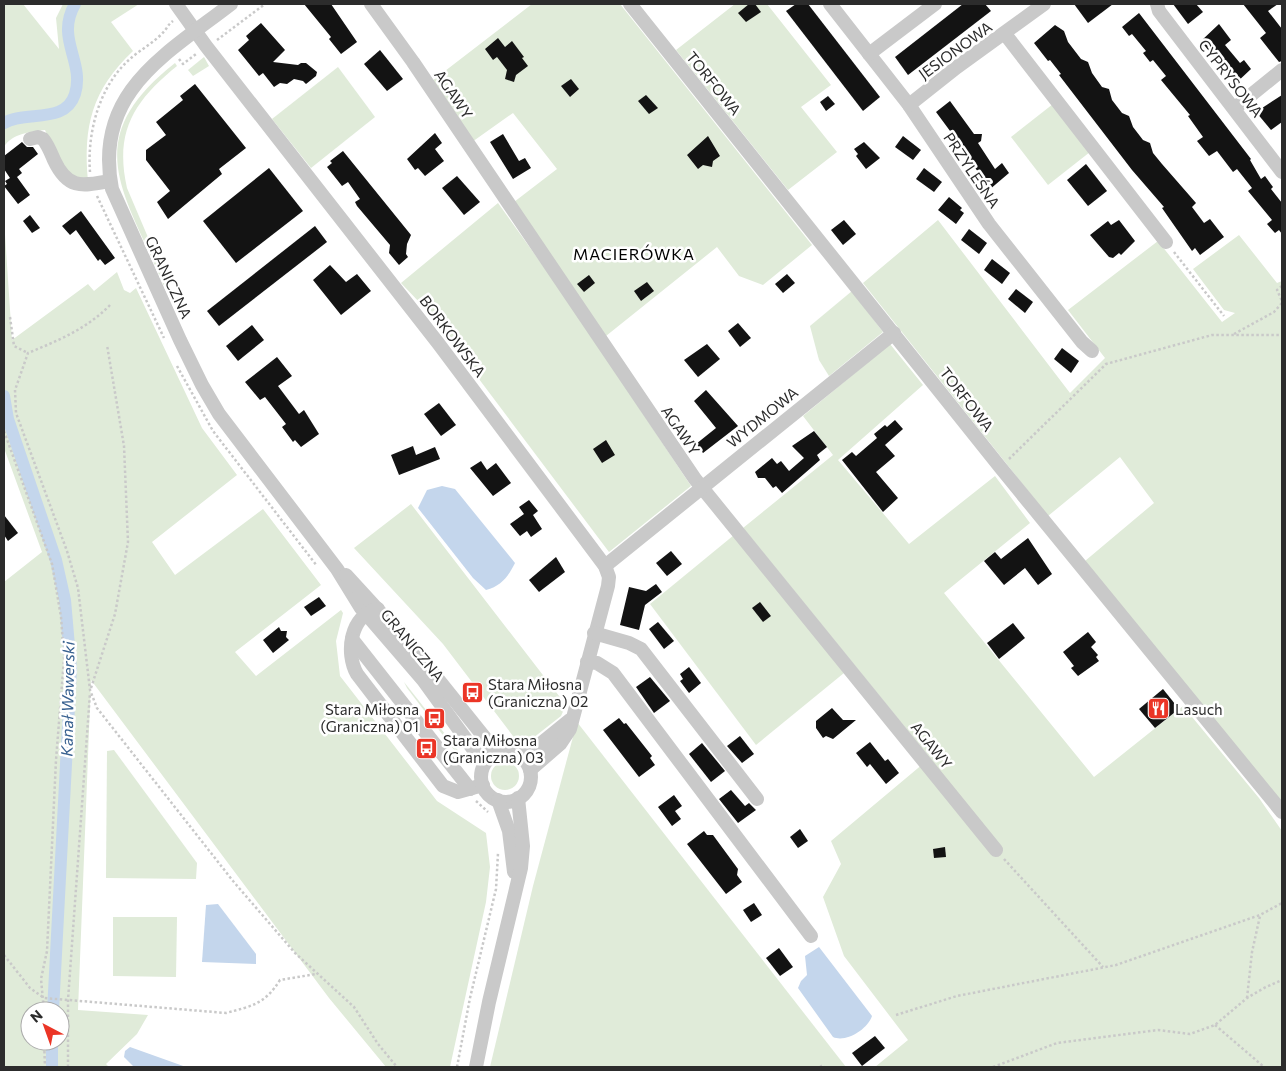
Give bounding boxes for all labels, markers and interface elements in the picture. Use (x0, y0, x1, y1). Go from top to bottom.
street label: JESIONOWA (915, 17, 995, 83)
street label: CYPRYSOWA (1195, 35, 1267, 121)
street label: TORFOWA (683, 48, 745, 118)
street label: AGAWY (431, 66, 477, 122)
street label: PRZYLEŚNA (940, 128, 1005, 211)
street label: GRANICZNA (142, 233, 196, 321)
district label: MACIERÓWKA (573, 244, 695, 263)
street label: BORKOWSKA (416, 292, 490, 380)
street label: TORFOWA (936, 363, 998, 435)
street label: WYDMOWA (723, 383, 801, 451)
street label: AGAWY (658, 402, 704, 458)
street label: GRANICZNA (378, 605, 448, 685)
water label: Kanał Wawerski (56, 640, 78, 757)
place label: Stara Miłosna (Graniczna) 02 (488, 675, 588, 710)
bus stop icon: Stara Miłosna (Graniczna) 02 (460, 681, 484, 705)
restaurant icon: Lasuch (1147, 697, 1171, 721)
place label: Stara Miłosna (Graniczna) 01 (320, 700, 419, 735)
place label: Lasuch (1175, 700, 1223, 718)
bus stop icon: Stara Miłosna (Graniczna) 01 (423, 706, 447, 730)
street label: AGAWY (908, 718, 957, 772)
place label: Stara Miłosna (Graniczna) 03 (443, 731, 544, 766)
bus stop icon: Stara Miłosna (Graniczna) 03 (415, 737, 439, 761)
north arrow (20, 1001, 70, 1051)
text: N (27, 1006, 46, 1026)

